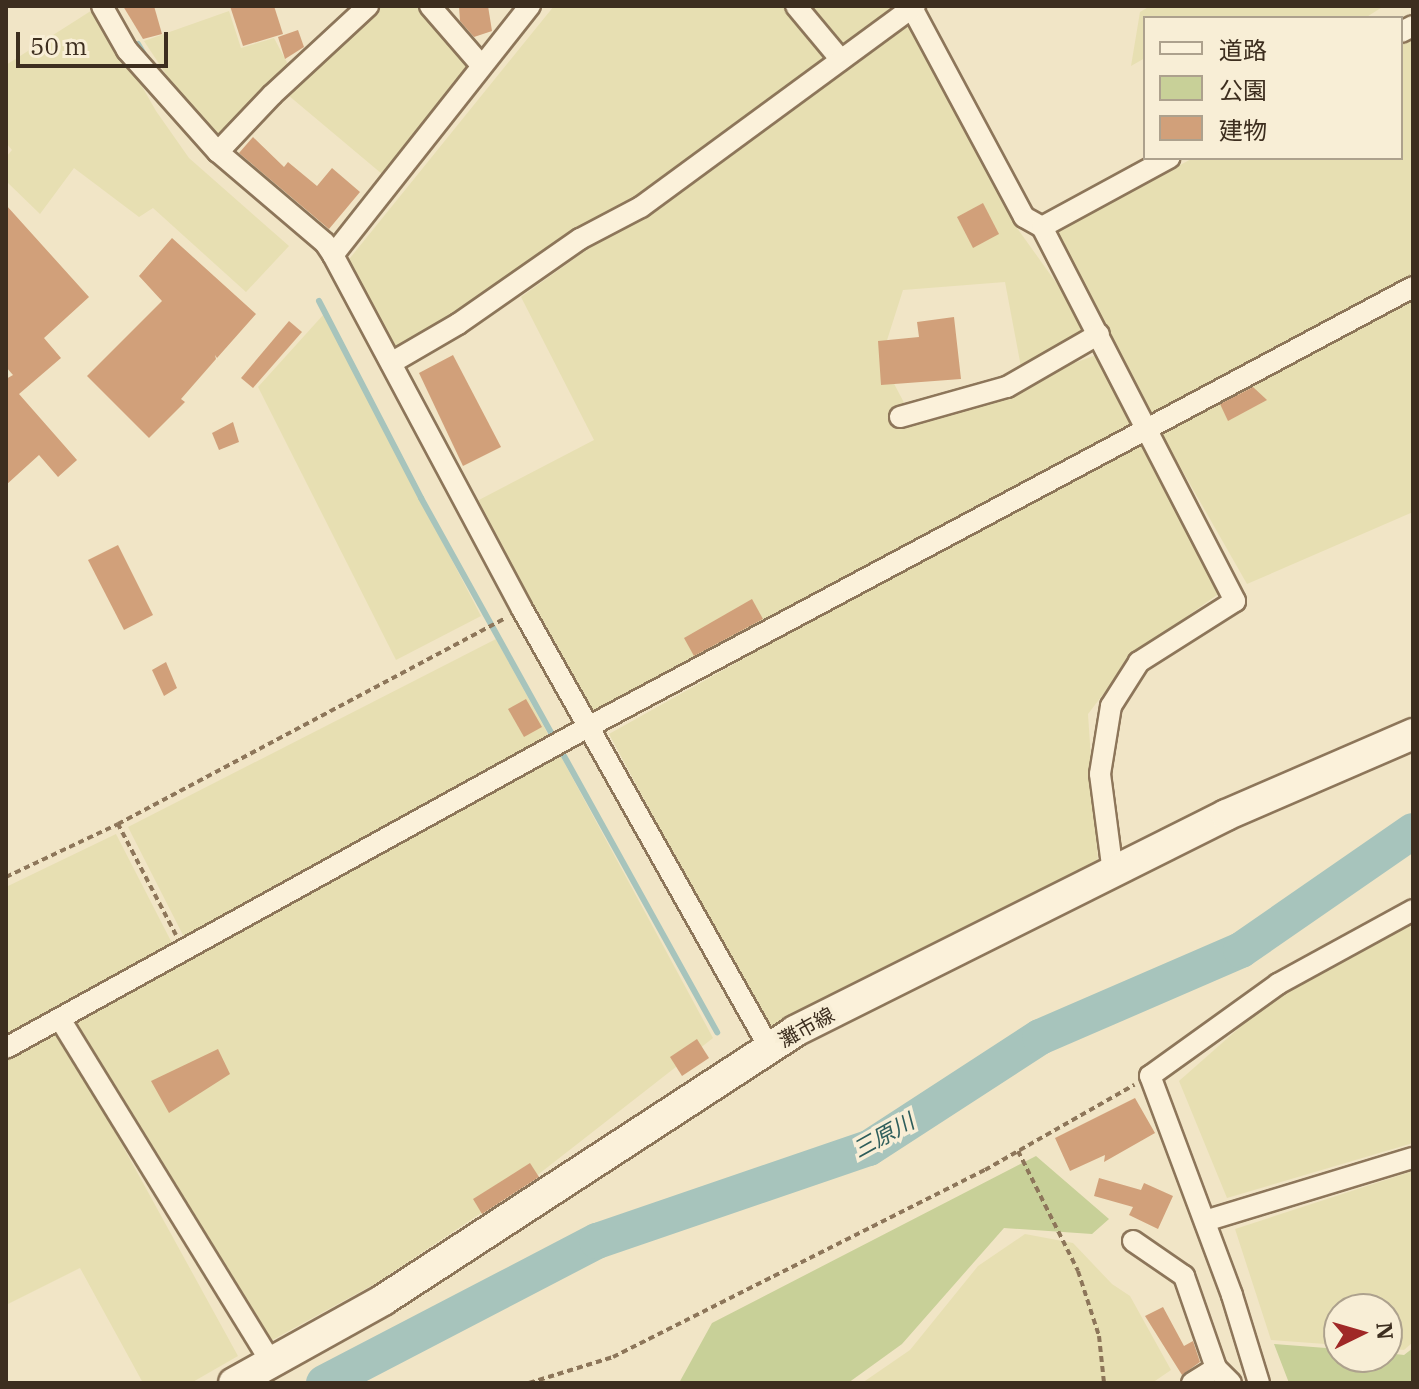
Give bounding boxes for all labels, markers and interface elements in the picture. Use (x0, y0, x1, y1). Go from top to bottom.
scale bar (20, 16, 172, 66)
legend (1143, 16, 1403, 160)
text: 50 m (30, 30, 87, 62)
text: 道路 (1219, 34, 1267, 66)
text: 公園 (1219, 74, 1267, 106)
text: 建物 (1219, 114, 1267, 146)
street label: 灘市線 (774, 1002, 838, 1052)
water label: 三原川 (848, 1107, 918, 1163)
north arrow (1323, 1293, 1403, 1373)
text: N (1370, 1321, 1401, 1341)

